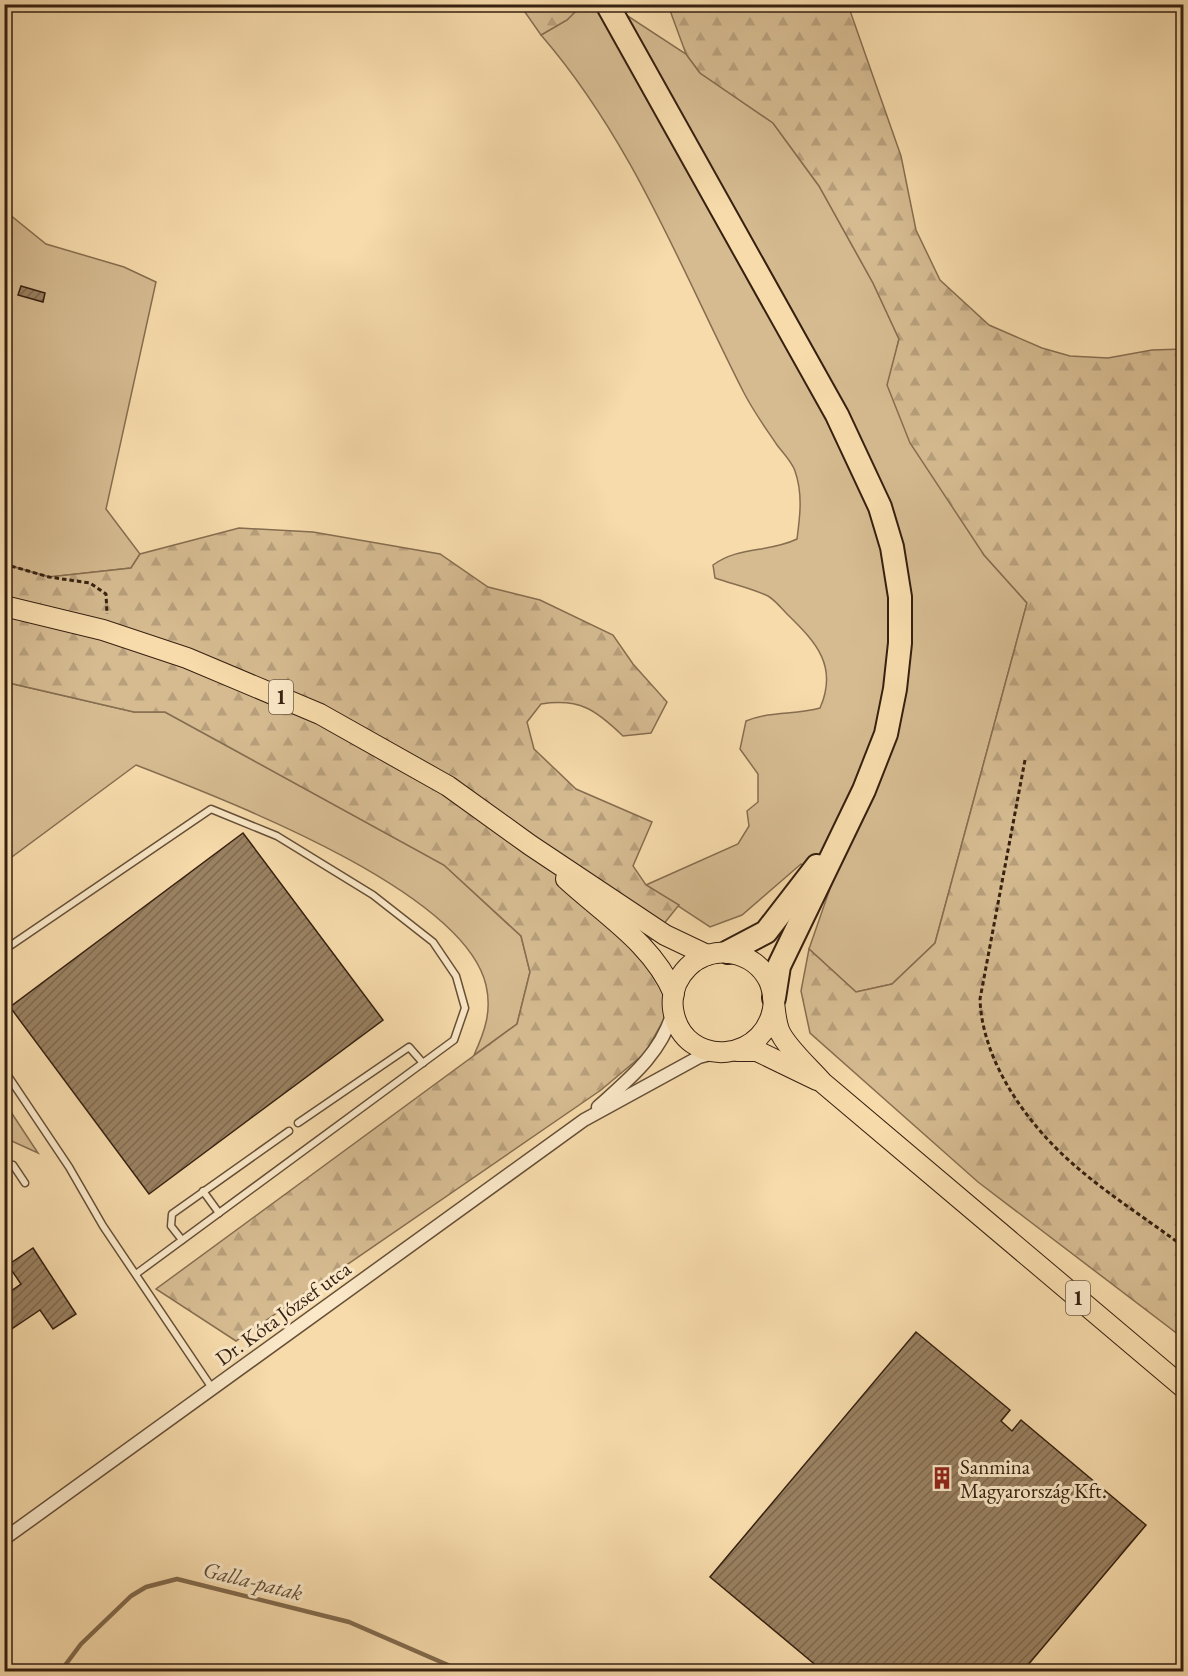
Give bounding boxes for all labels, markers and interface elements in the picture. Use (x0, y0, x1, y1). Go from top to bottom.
road number: 1 (269, 680, 293, 714)
street label: Dr. Kóta József utca (210, 1254, 357, 1371)
road number: 1 (1066, 1281, 1090, 1315)
place label: Sanmina Magyarország Kft. (960, 1453, 1107, 1504)
building icon: Sanmina Magyarország Kft. (929, 1465, 955, 1491)
water label: Galla-patak (200, 1555, 306, 1607)

